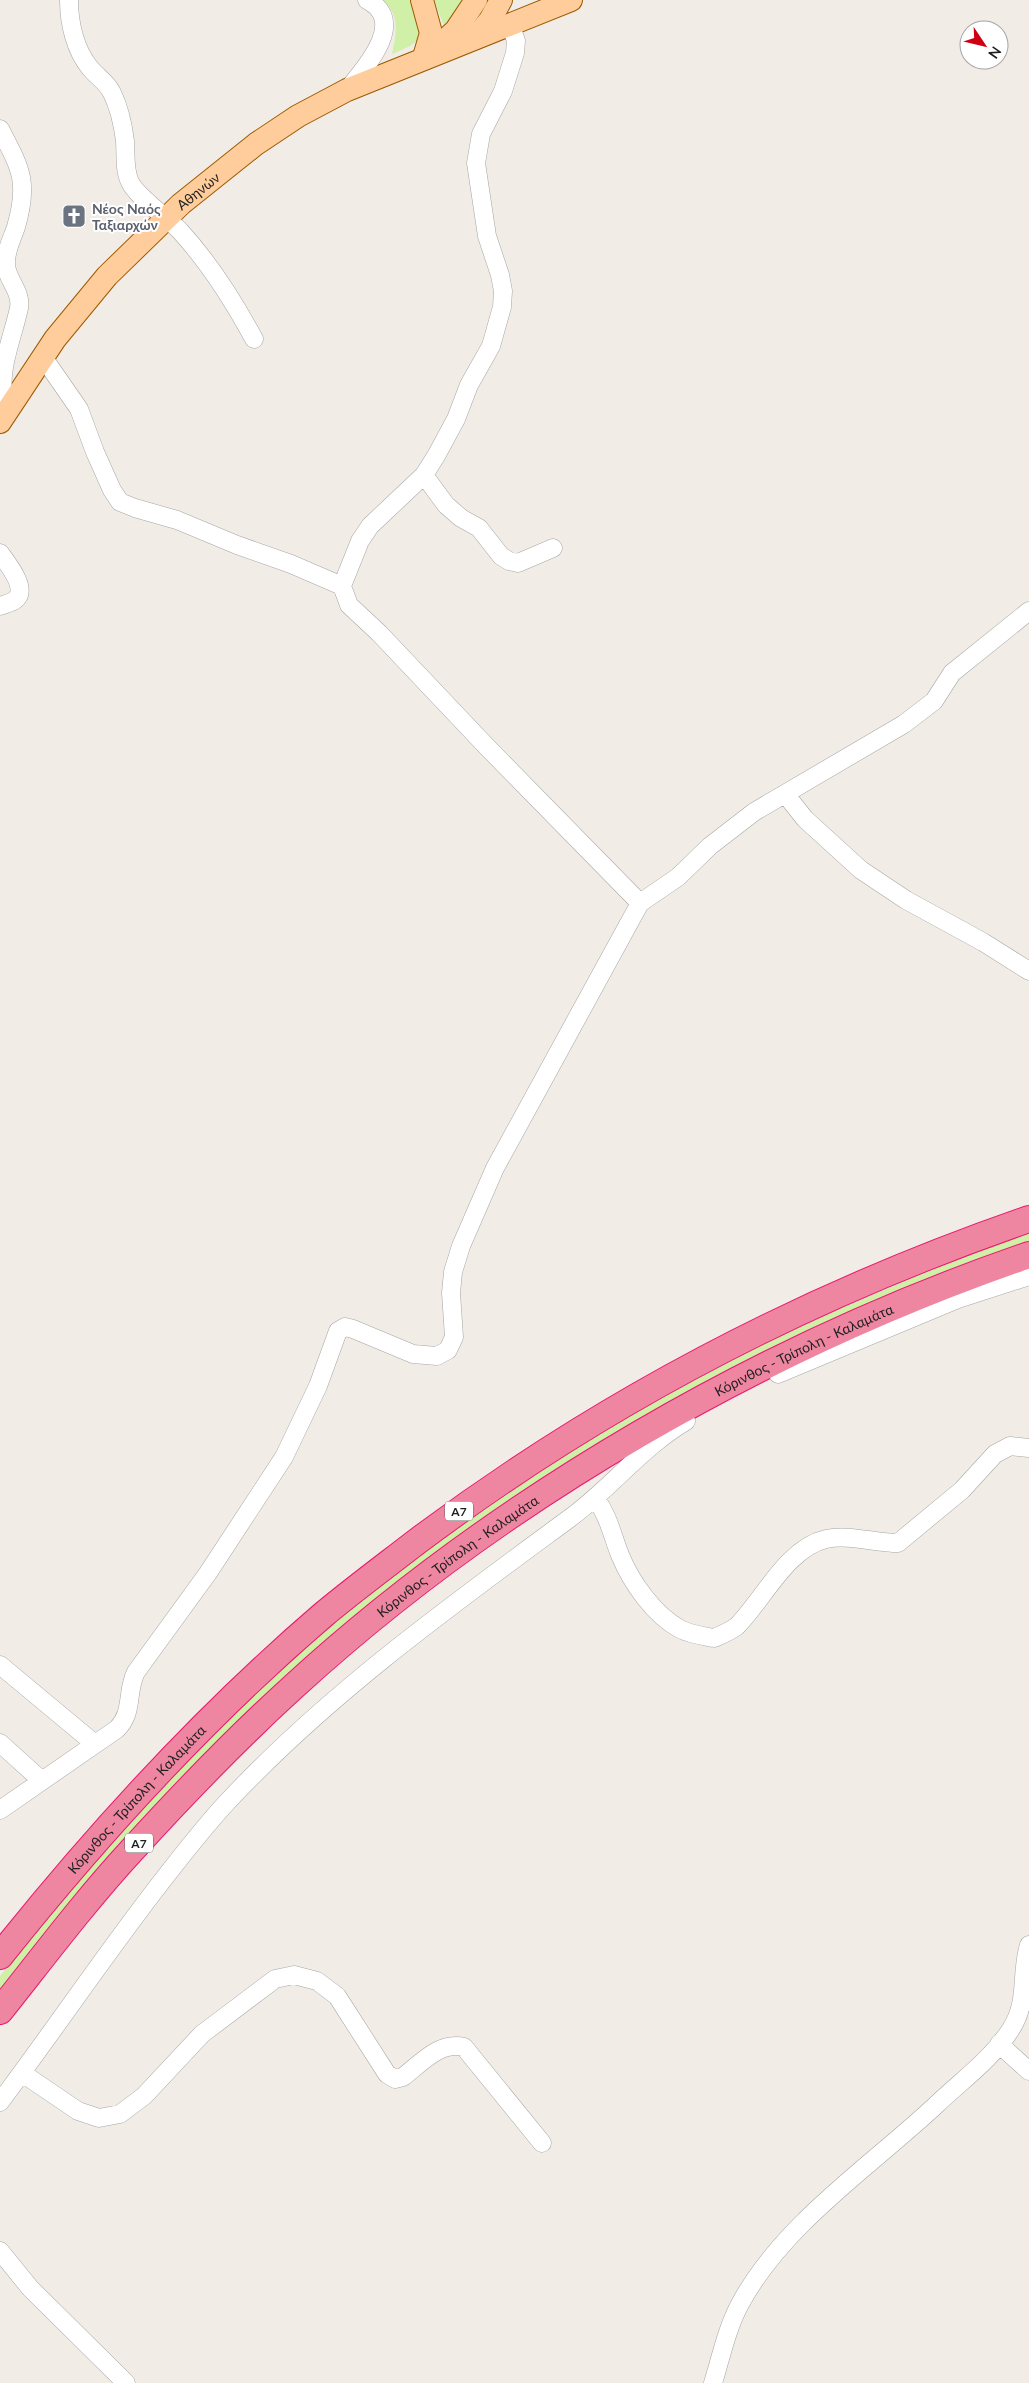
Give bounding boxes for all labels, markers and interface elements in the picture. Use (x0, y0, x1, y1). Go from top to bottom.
north arrow (959, 20, 1009, 70)
text: N (985, 43, 1005, 62)
street label: Αθηνών (173, 168, 223, 213)
place label: Νέος Ναός Ταξιαρχών (92, 200, 161, 233)
church icon: Νέος Ναός Ταξιαρχών (61, 203, 87, 229)
street label: Κόρινθος - Τρίπολη - Καλαμάτα (711, 1299, 896, 1399)
street label: Κόρινθος - Τρίπολη - Καλαμάτα (373, 1490, 542, 1620)
road number: Α7 (445, 1502, 473, 1520)
street label: Κόρινθος - Τρίπολη - Καλαμάτα (63, 1720, 209, 1877)
road number: Α7 (125, 1834, 153, 1852)

